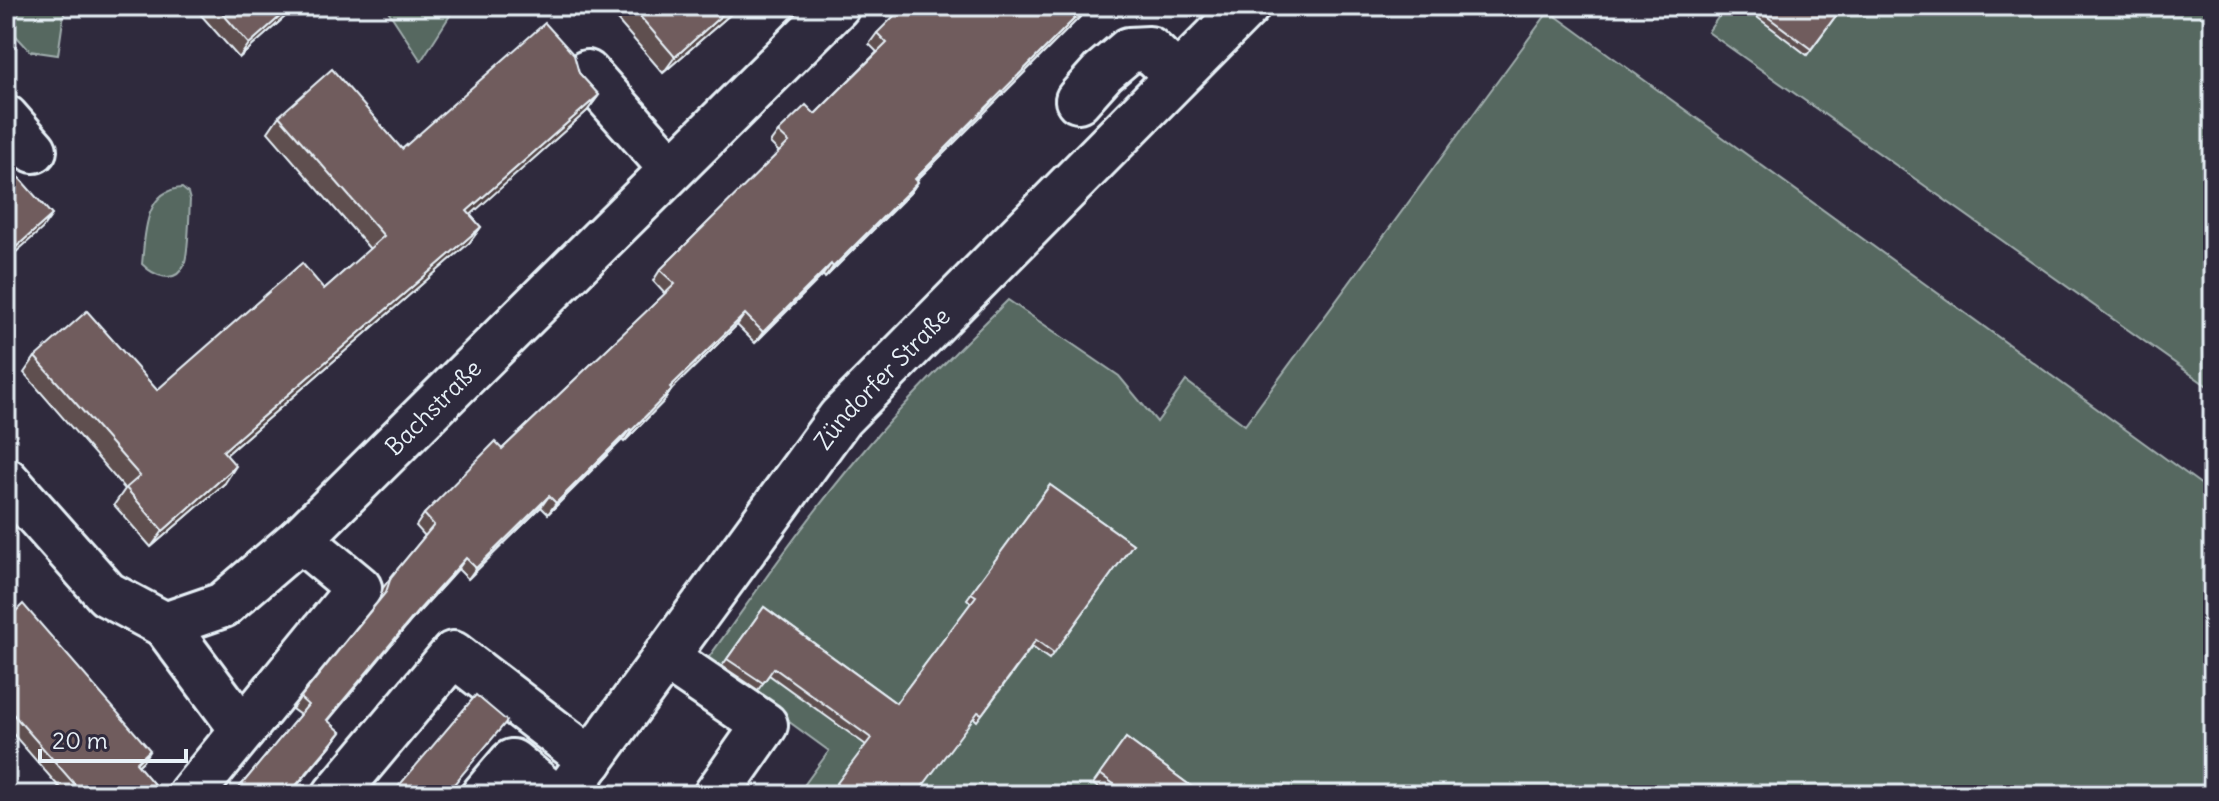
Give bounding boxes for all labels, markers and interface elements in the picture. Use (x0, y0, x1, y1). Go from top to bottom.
street label: Zündorfer Straße (807, 301, 956, 455)
street label: Bachstraße (378, 353, 487, 461)
scale bar (40, 713, 186, 763)
text: 20 m (52, 725, 108, 755)

